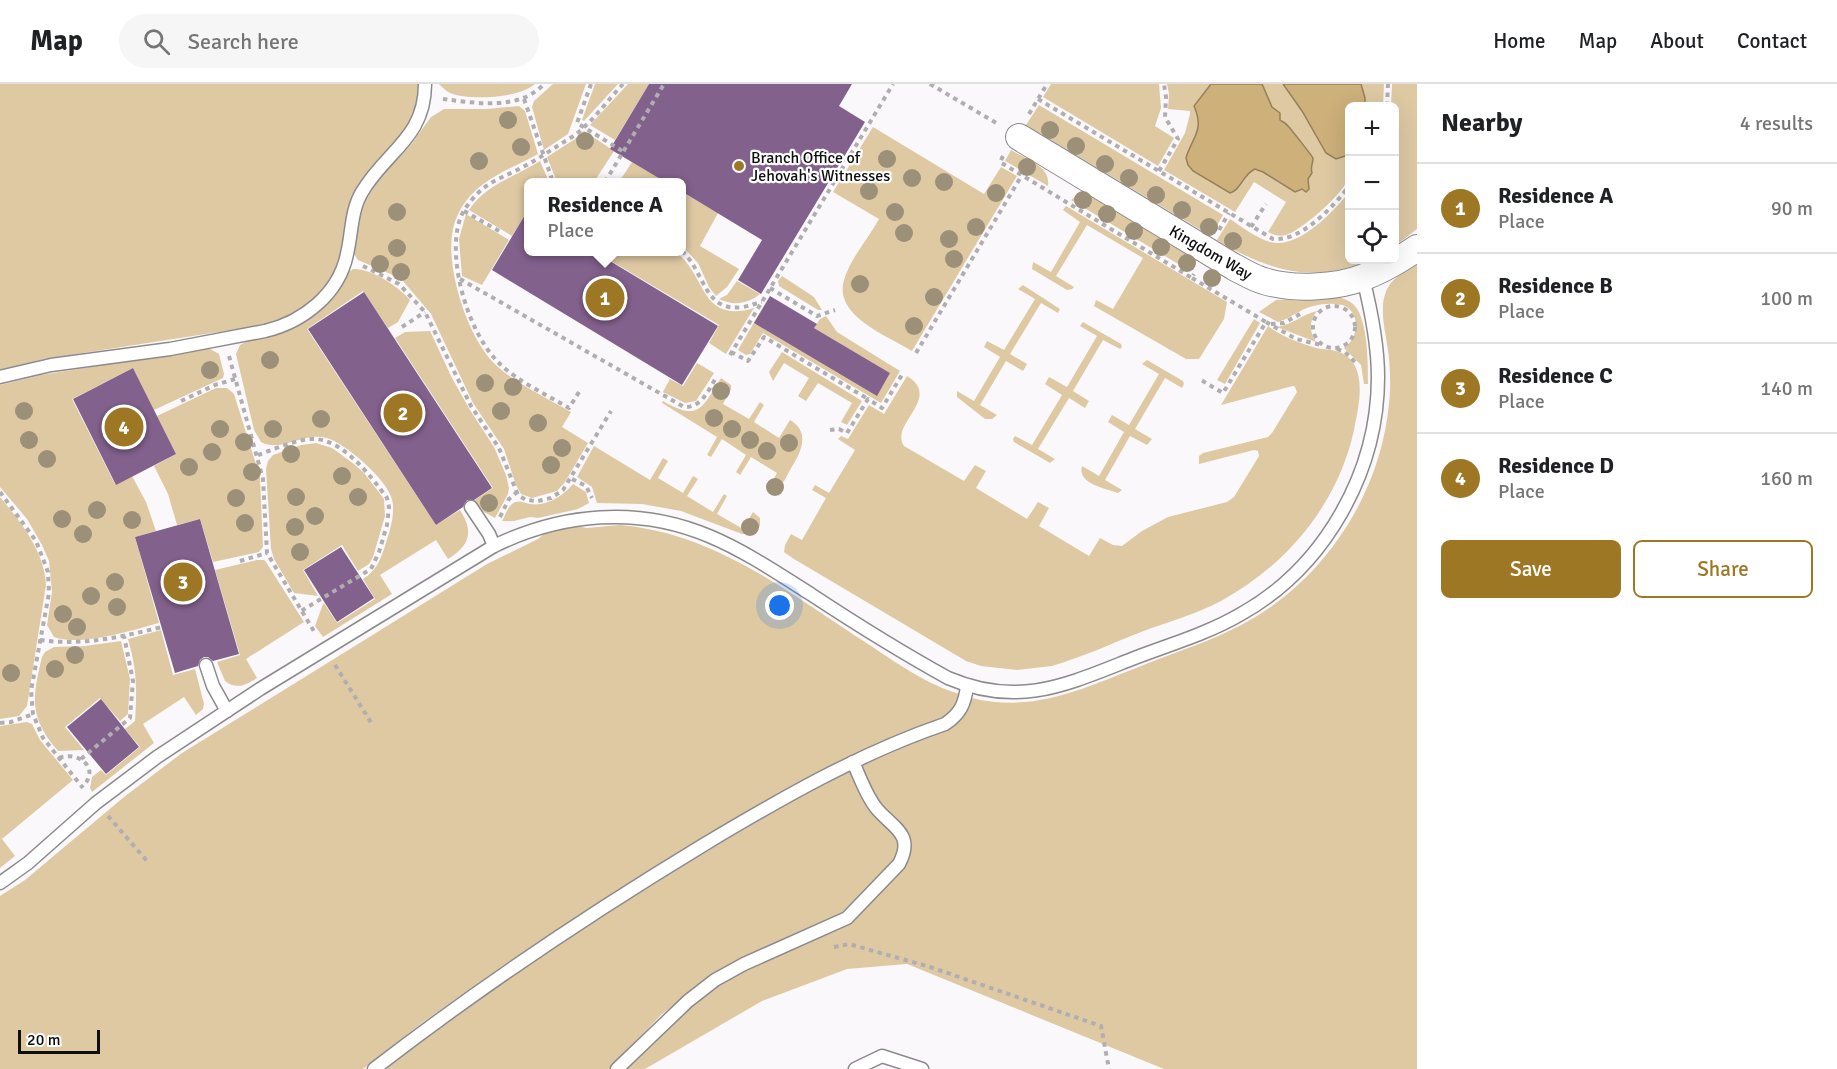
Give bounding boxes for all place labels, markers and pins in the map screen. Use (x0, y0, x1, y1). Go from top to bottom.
place label: Branch Office of Jehovah's Witnesses (751, 148, 890, 186)
marker: Branch Office of Jehovah's Witnesses (732, 159, 746, 173)
pin: 1 (586, 276, 624, 320)
pin: 2 (384, 390, 422, 436)
pin: 4 (104, 404, 144, 450)
pin: 3 (164, 560, 202, 604)

